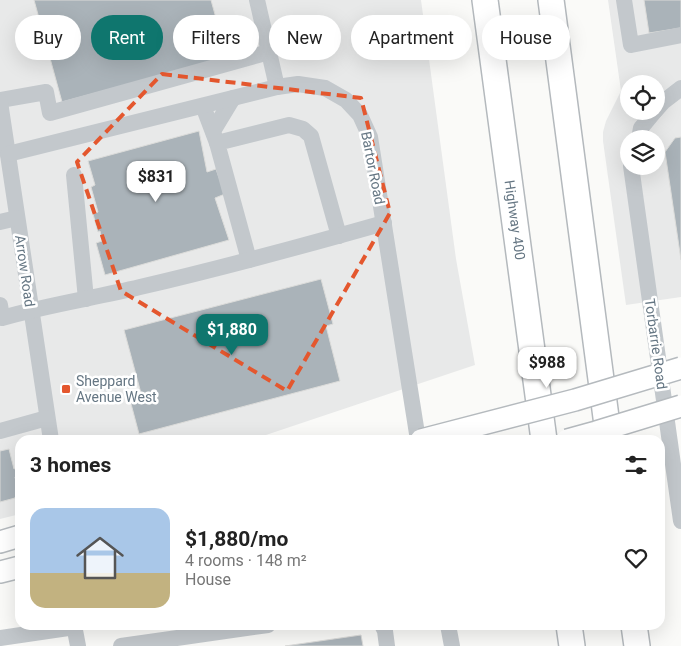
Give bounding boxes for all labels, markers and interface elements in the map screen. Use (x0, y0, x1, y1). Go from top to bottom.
chip: Buy (15, 15, 81, 60)
chip: Rent (91, 15, 163, 60)
chip: Filters (173, 15, 259, 60)
chip: New (269, 15, 341, 60)
chip: Apartment (351, 15, 472, 60)
chip: House (482, 15, 570, 60)
map controls (620, 75, 665, 175)
button: locate (620, 75, 665, 120)
street label: Bartor Road (358, 130, 388, 206)
button: layers (620, 130, 665, 175)
pin: $831 (126, 160, 186, 203)
text: $831 (138, 167, 174, 186)
street label: Highway 400 (501, 179, 529, 261)
street label: Arrow Road (12, 234, 38, 308)
street label: Torbarrie Road (642, 297, 670, 391)
pin: $1,880 (191, 314, 273, 356)
text: $1,880 (207, 320, 257, 339)
pin: $988 (517, 346, 577, 389)
text: $988 (529, 353, 565, 372)
place label: Sheppard Avenue West (76, 373, 157, 405)
marker: Sheppard Avenue West (60, 383, 72, 395)
icon: filters (622, 451, 650, 479)
text: 3 homes (30, 453, 111, 477)
text: $1,880/mo (185, 527, 288, 551)
icon: home (70, 528, 130, 588)
icon: heart (622, 544, 650, 572)
text: 4 rooms · 148 m² (185, 551, 307, 570)
text: House (185, 570, 231, 589)

